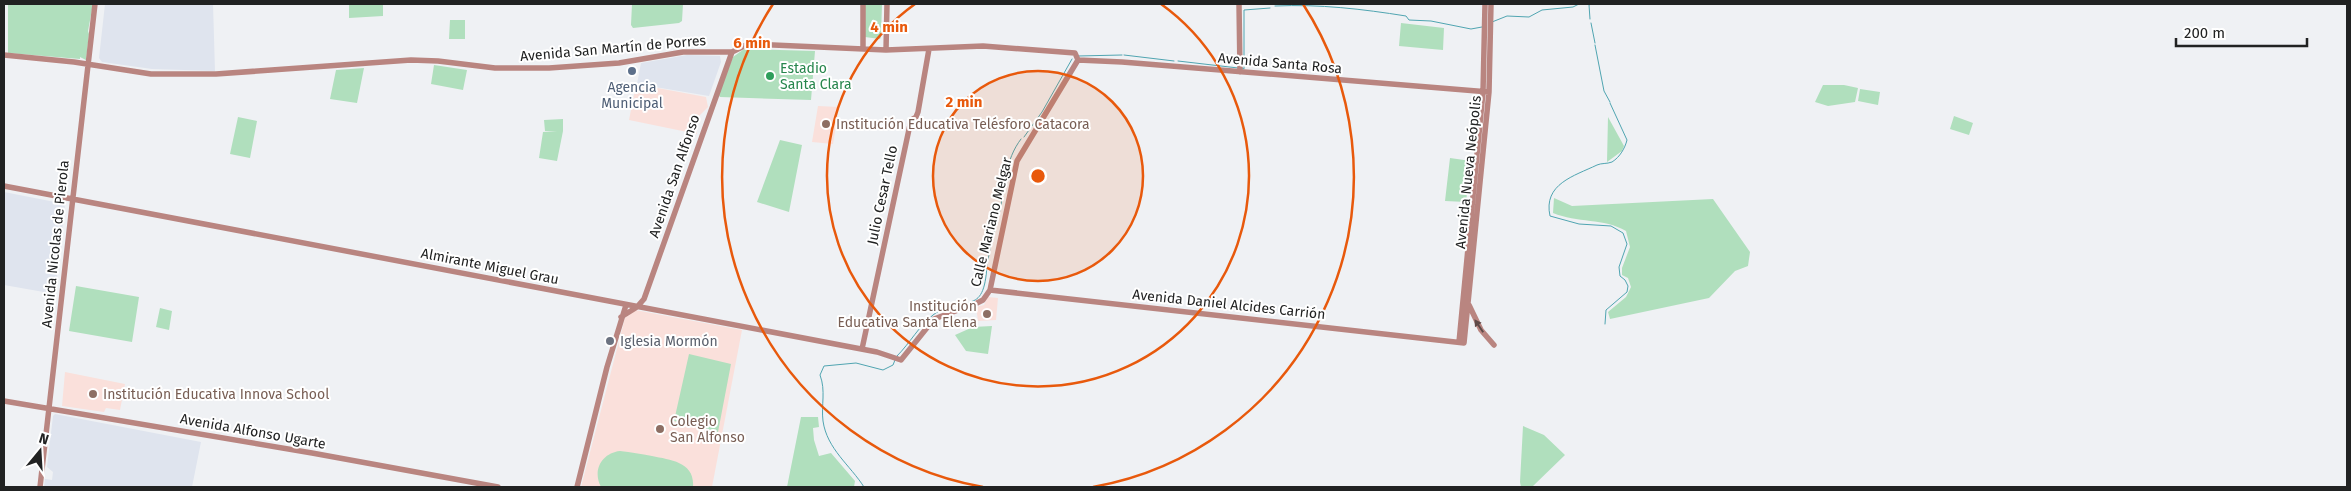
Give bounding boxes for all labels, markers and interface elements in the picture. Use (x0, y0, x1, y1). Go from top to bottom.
scale bar (2176, 15, 2307, 47)
text: 4 min (870, 18, 908, 36)
text: 200 m (2184, 24, 2225, 42)
street label: Avenida San Martín de Porres (519, 32, 707, 65)
text: 6 min (733, 34, 771, 52)
street label: Avenida Santa Rosa (1217, 50, 1343, 77)
place label: Estadio Santa Clara (780, 60, 852, 93)
marker: Agencia Municipal (626, 65, 638, 77)
marker: Estadio Santa Clara (764, 70, 776, 82)
place label: Agencia Municipal (601, 79, 663, 112)
text: 2 min (946, 93, 982, 111)
street label: Avenida Nueva Neópolis (1452, 94, 1485, 250)
street label: Avenida San Alfonso (645, 112, 704, 240)
place label: Institución Educativa Telésforo Catacora (836, 116, 1090, 133)
marker: Institución Educativa Telésforo Catacora (820, 118, 832, 130)
street label: Julio Cesar Tello (864, 144, 901, 246)
street label: Calle Mariano Melgar (967, 155, 1016, 289)
street label: Avenida Nicolas de Pierola (38, 159, 73, 329)
centre of rings (1029, 167, 1047, 185)
street label: Almirante Miguel Grau (420, 245, 560, 288)
street label: Avenida Daniel Alcides Carrión (1132, 286, 1326, 323)
place label: Institución Educativa Santa Elena (838, 298, 977, 331)
marker: Institución Educativa Santa Elena (981, 308, 993, 320)
one-way arrow (1474, 319, 1483, 332)
place label: Iglesia Mormón (620, 333, 718, 350)
marker: Iglesia Mormón (604, 335, 616, 347)
place label: Institución Educativa Innova School (103, 386, 329, 403)
marker: Institución Educativa Innova School (87, 388, 99, 400)
street label: Avenida Alfonso Ugarte (179, 410, 327, 453)
place label: Colegio San Alfonso (670, 413, 745, 446)
marker: Colegio San Alfonso (654, 423, 666, 435)
north arrow (15, 426, 65, 476)
text: N (37, 430, 51, 449)

